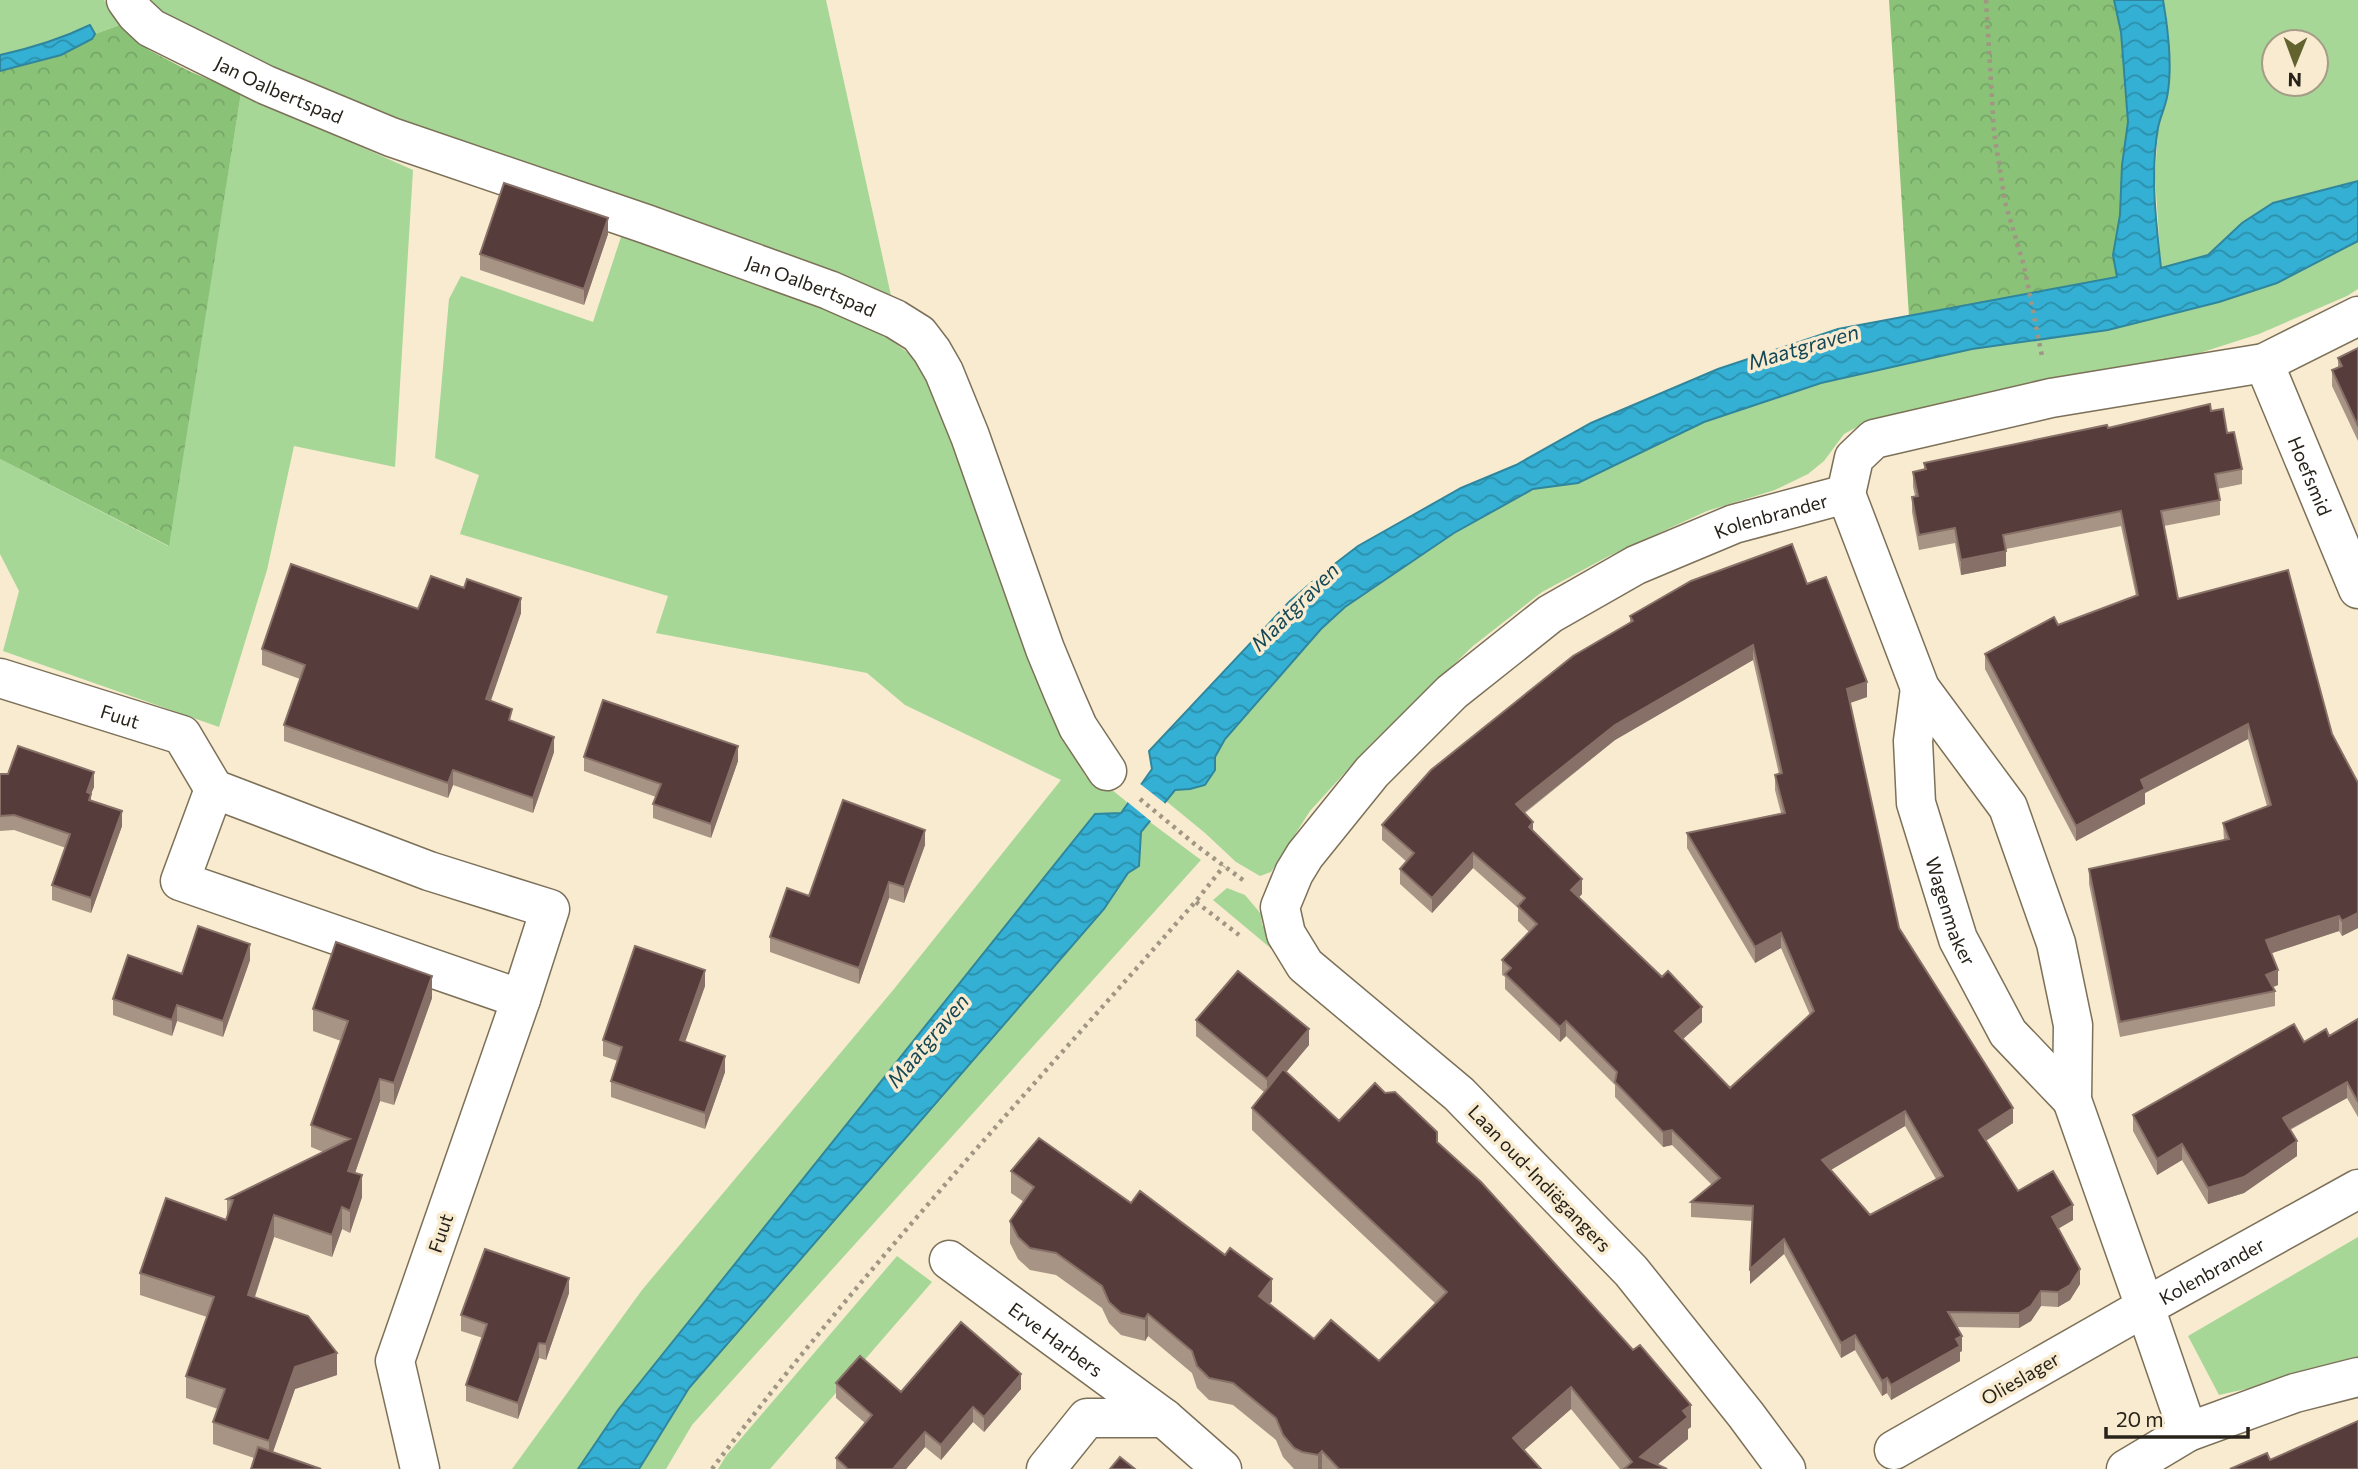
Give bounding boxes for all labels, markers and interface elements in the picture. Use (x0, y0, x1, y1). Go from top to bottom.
north arrow (2260, 28, 2330, 98)
street label: Jan Oalbertspad (212, 50, 347, 127)
text: N (2287, 69, 2302, 92)
street label: Jan Oalbertspad (743, 250, 880, 321)
water label: Maatgraven (1745, 318, 1861, 374)
street label: Hoefsmid (2284, 433, 2338, 519)
street label: Kolenbrander (1710, 488, 1830, 543)
water label: Maatgraven (1245, 557, 1343, 655)
street label: Fuut (98, 699, 143, 733)
street label: Wagenmaker (1922, 854, 1981, 969)
water label: Maatgraven (881, 988, 973, 1092)
street label: Laan oud-Indiëgangers (1464, 1100, 1616, 1256)
street label: Fuut (423, 1210, 457, 1255)
street label: Kolenbrander (2154, 1232, 2269, 1309)
street label: Erve Harbers (1005, 1297, 1108, 1381)
street label: Olieslager (1977, 1346, 2064, 1410)
scale bar (2106, 1396, 2248, 1440)
text: 20 m (2116, 1406, 2164, 1431)

